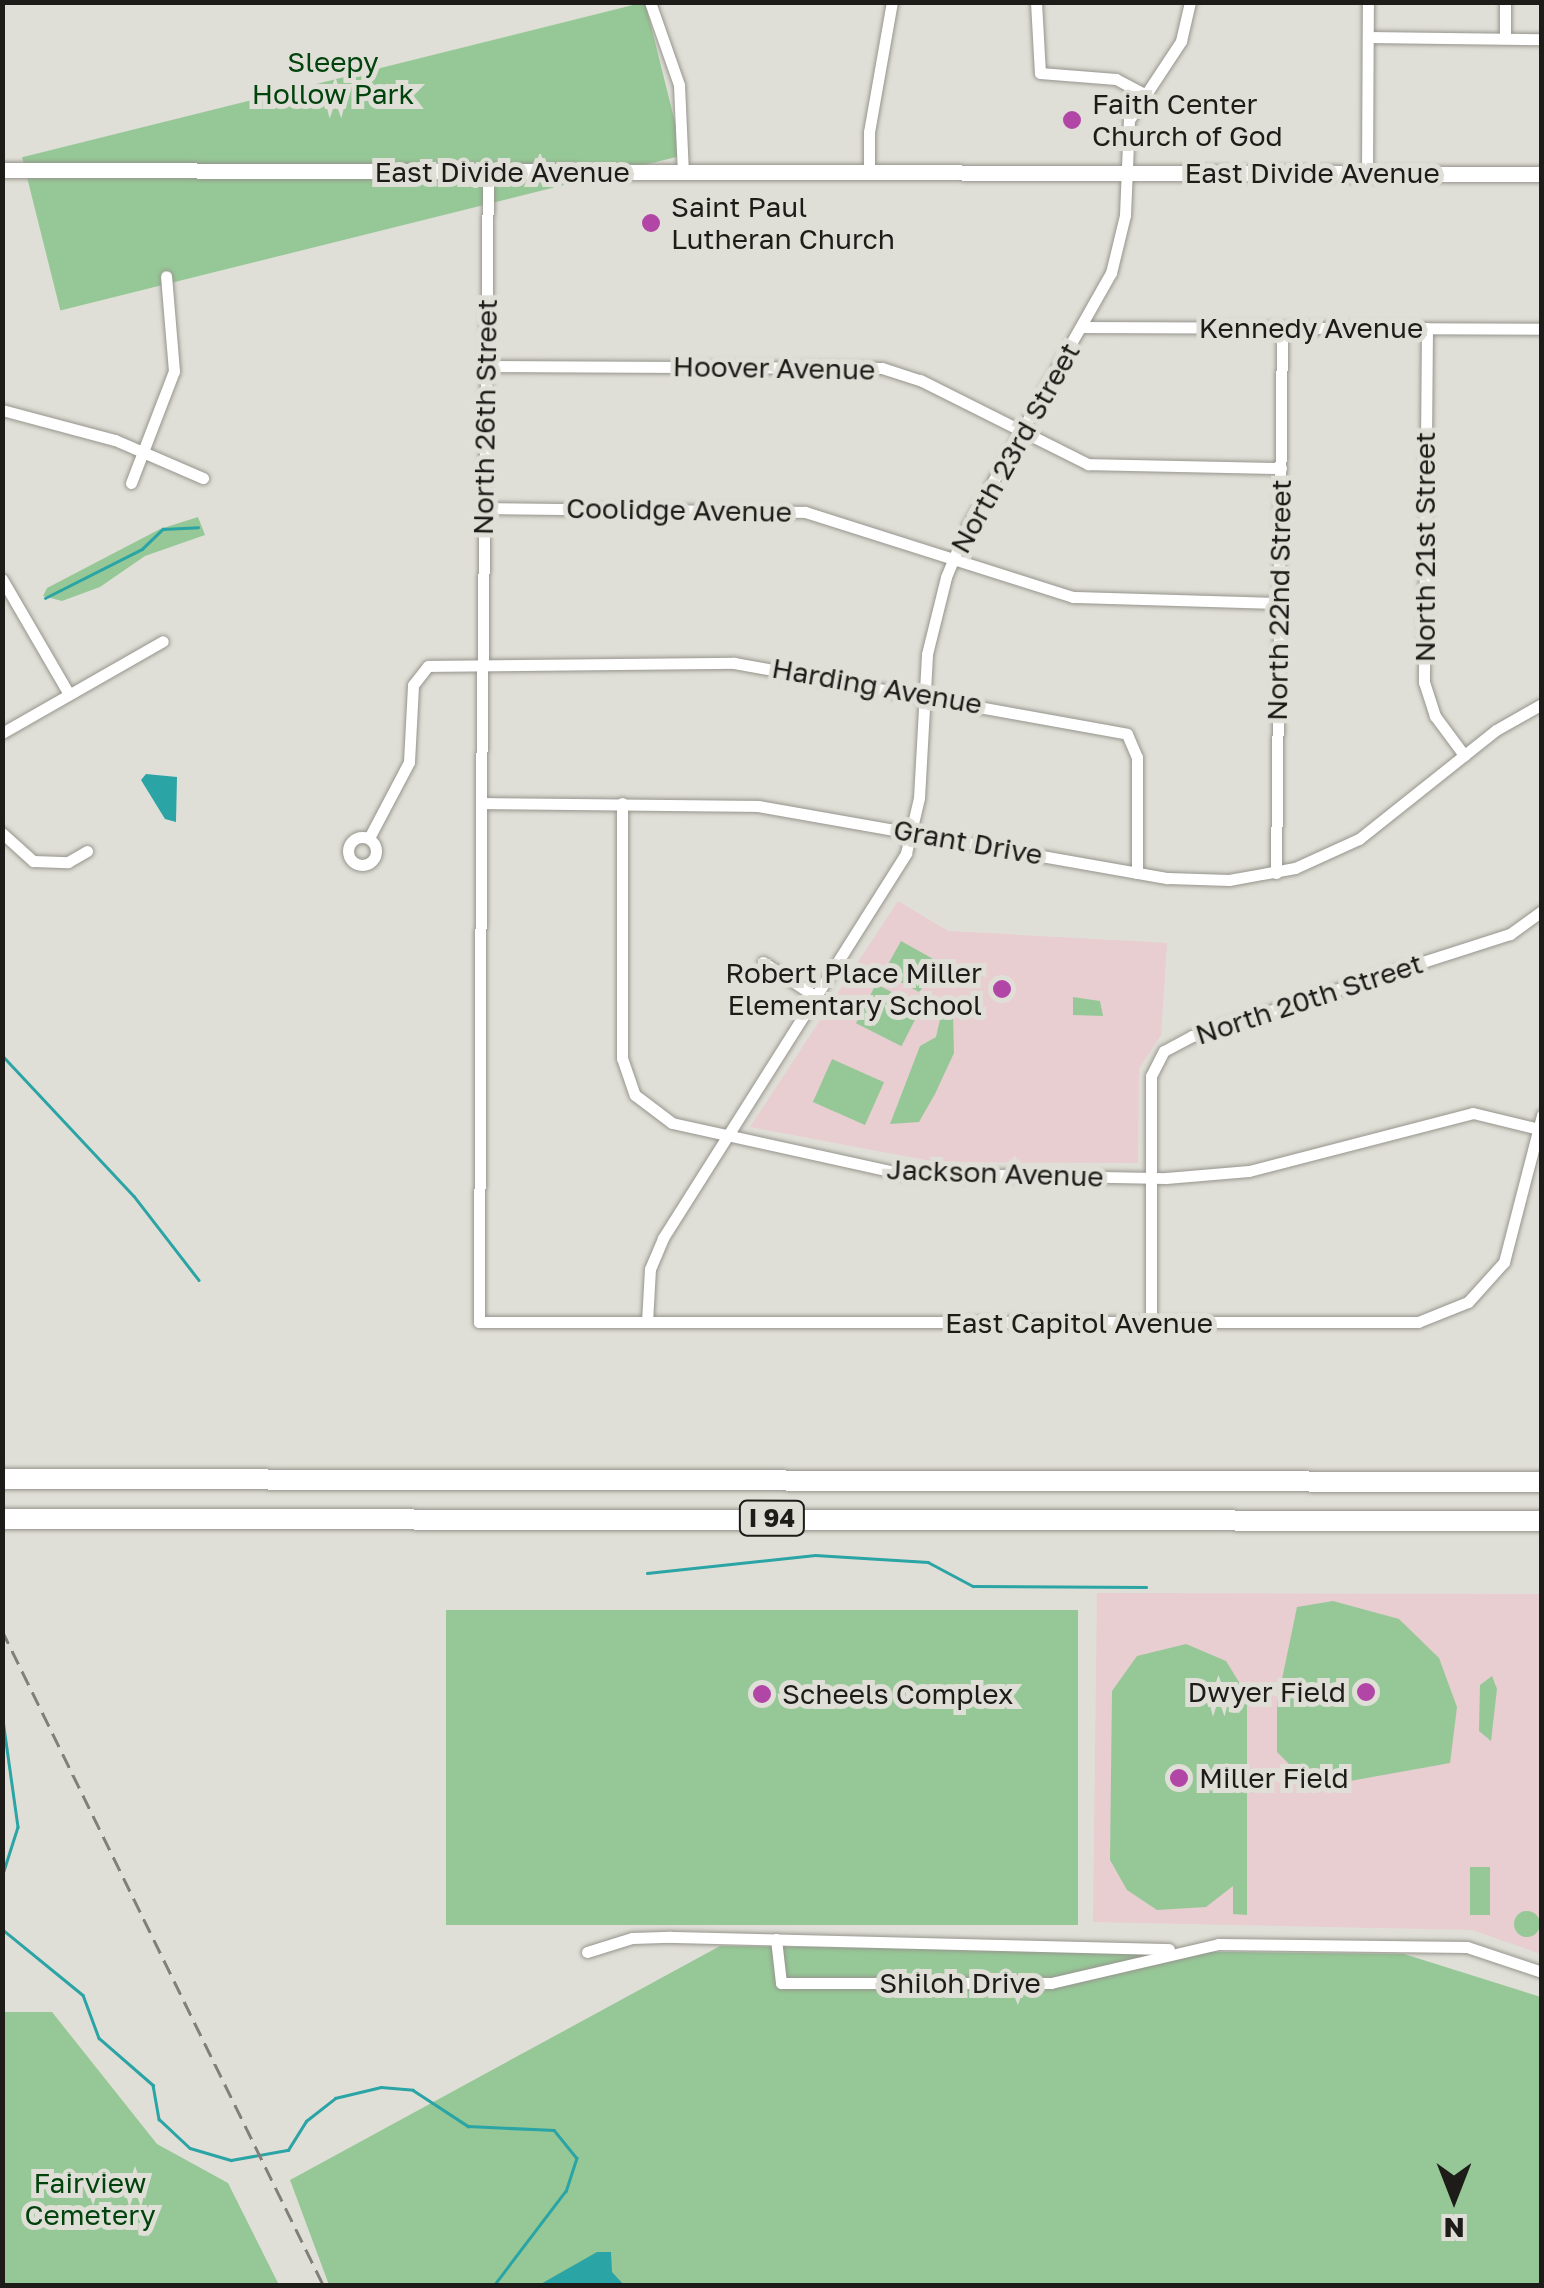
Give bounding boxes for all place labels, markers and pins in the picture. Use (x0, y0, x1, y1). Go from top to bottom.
place label: Faith Center Church of God (1092, 87, 1283, 153)
marker: Faith Center Church of God (1061, 109, 1083, 131)
place label: Saint Paul Lutheran Church (671, 190, 895, 256)
marker: Saint Paul Lutheran Church (640, 212, 662, 234)
place label: Robert Place Miller Elementary School (725, 956, 982, 1022)
marker: Robert Place Miller Elementary School (991, 978, 1013, 1000)
place label: Dwyer Field (1188, 1675, 1346, 1709)
place label: Scheels Complex (782, 1677, 1013, 1711)
marker: Dwyer Field (1355, 1681, 1377, 1703)
marker: Scheels Complex (751, 1683, 773, 1705)
place label: Miller Field (1199, 1761, 1349, 1795)
marker: Miller Field (1168, 1767, 1190, 1789)

